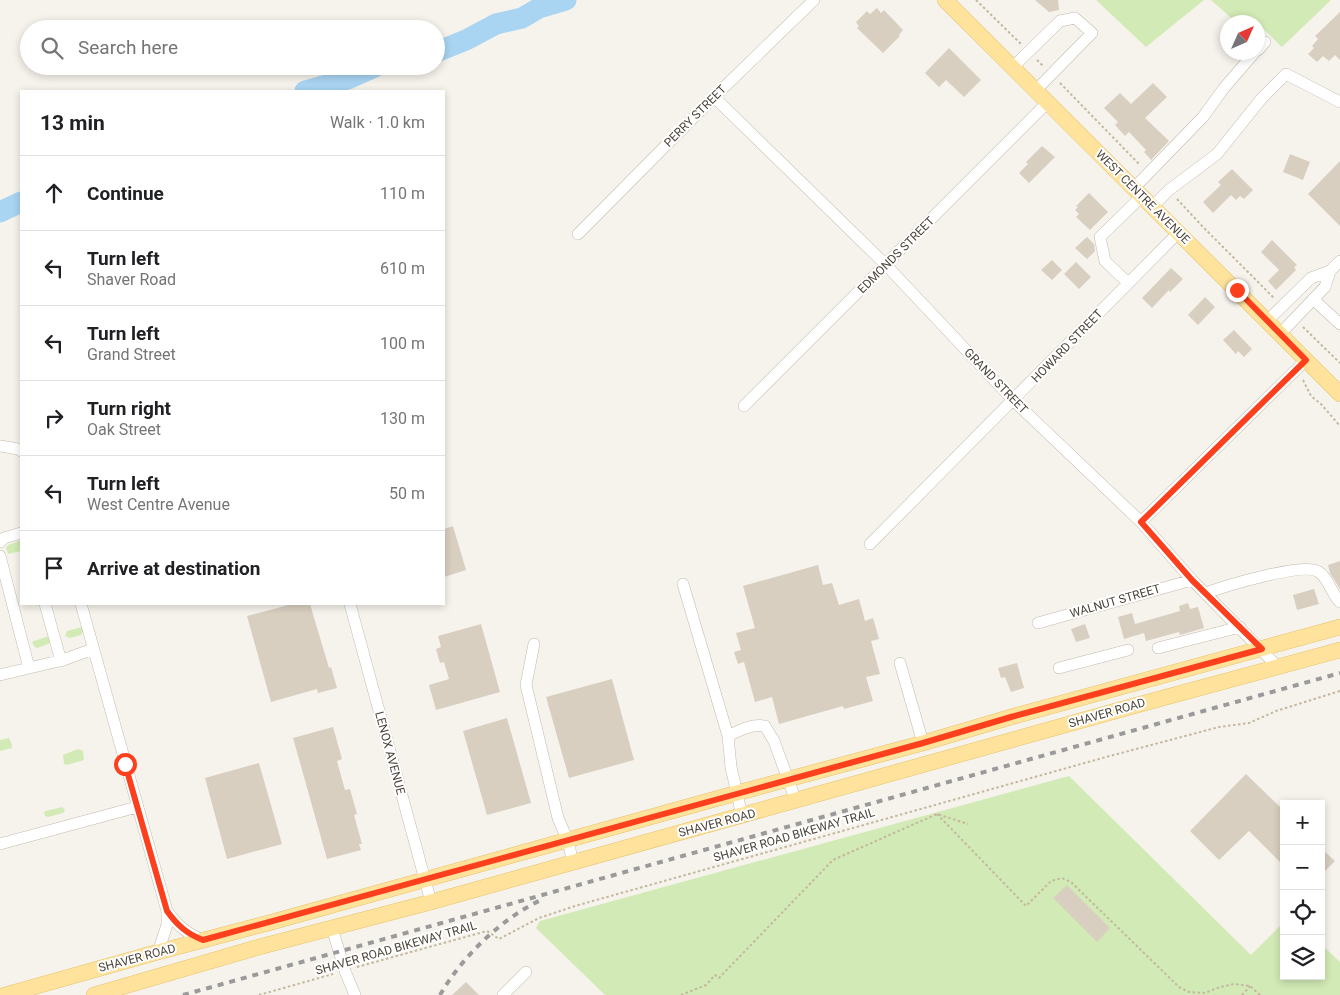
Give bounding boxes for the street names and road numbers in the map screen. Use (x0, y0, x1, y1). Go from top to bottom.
street label: PERRY STREET (661, 82, 729, 150)
street label: WEST CENTRE AVENUE (1093, 147, 1193, 247)
street label: EDMONDS STREET (855, 214, 937, 296)
street label: HOWARD STREET (1029, 307, 1105, 385)
street label: GRAND STREET (961, 345, 1031, 417)
street label: WALNUT STREET (1068, 581, 1162, 621)
street label: SHAVER ROAD (1067, 695, 1147, 731)
street label: LENOX AVENUE (372, 710, 408, 796)
street label: SHAVER ROAD BIKEWAY TRAIL (712, 805, 877, 865)
street label: SHAVER ROAD (677, 806, 757, 840)
street label: SHAVER ROAD BIKEWAY TRAIL (314, 918, 479, 978)
street label: SHAVER ROAD (97, 941, 177, 975)

